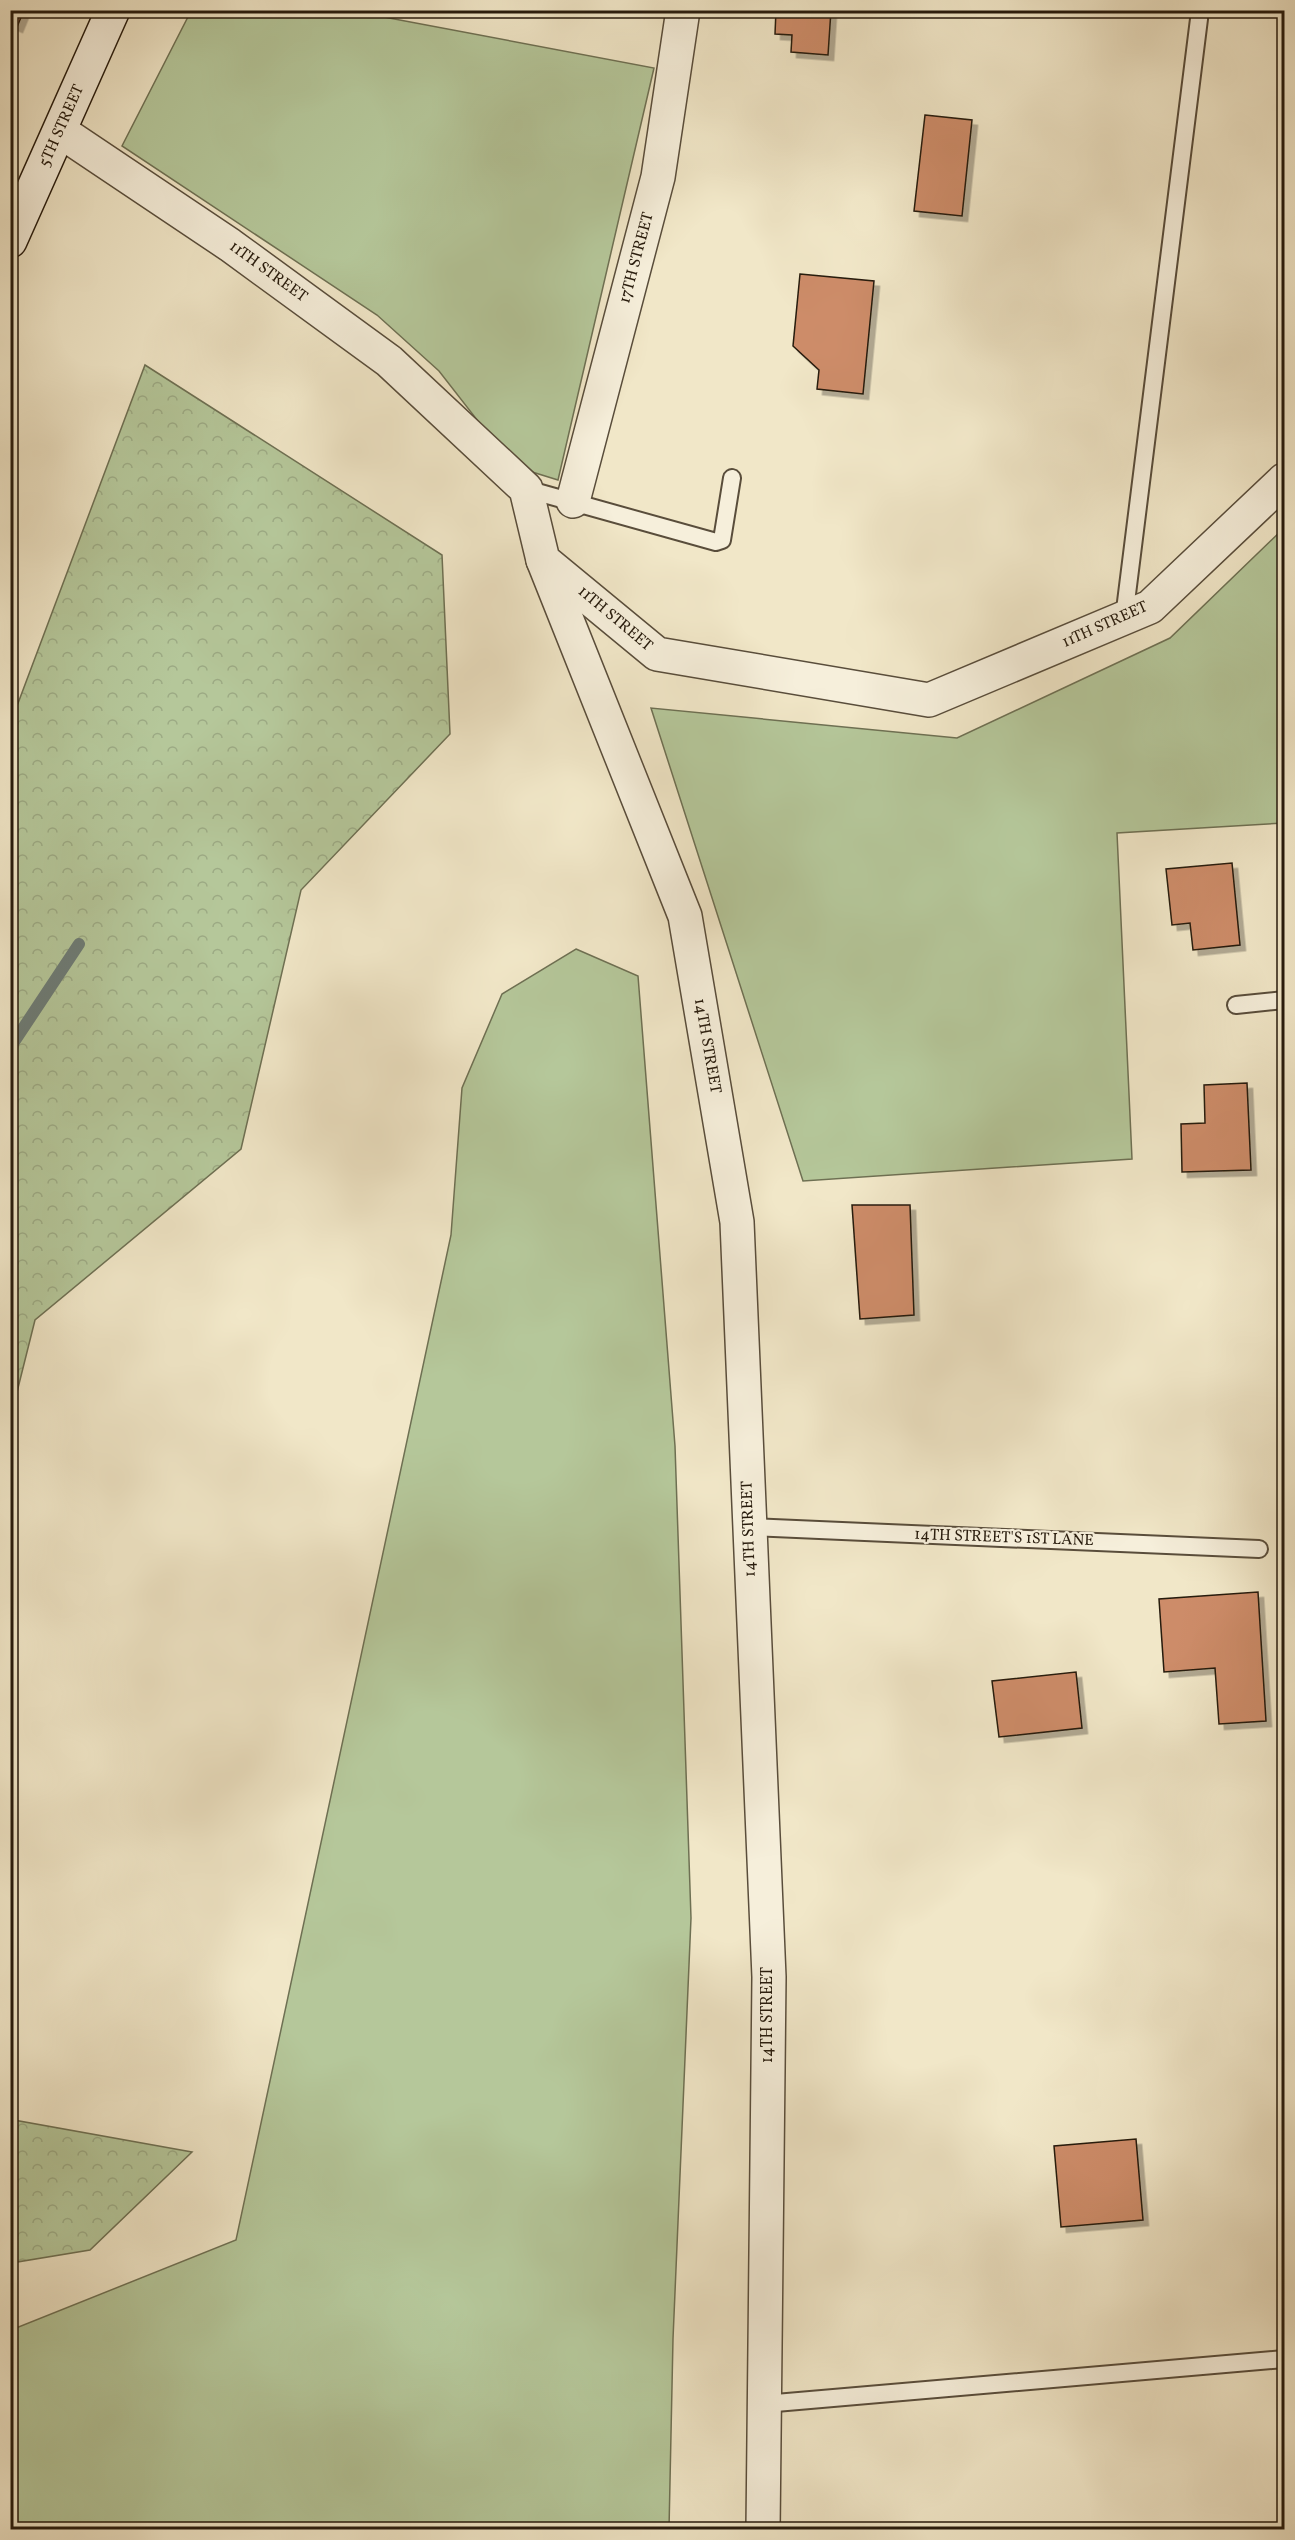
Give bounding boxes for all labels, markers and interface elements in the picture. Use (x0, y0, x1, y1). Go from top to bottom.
street label: 5TH STREET (34, 81, 90, 171)
street label: 17TH STREET (614, 210, 660, 306)
street label: 11TH STREET (224, 236, 312, 308)
street label: 11TH STREET (573, 581, 657, 657)
street label: 11TH STREET (1059, 596, 1151, 654)
street label: 14TH STREET (688, 997, 726, 1095)
street label: 14TH STREET (736, 1480, 762, 1578)
street label: 14TH STREET'S 1ST LANE (914, 1524, 1094, 1552)
street label: 14TH STREET (757, 1967, 779, 2063)

